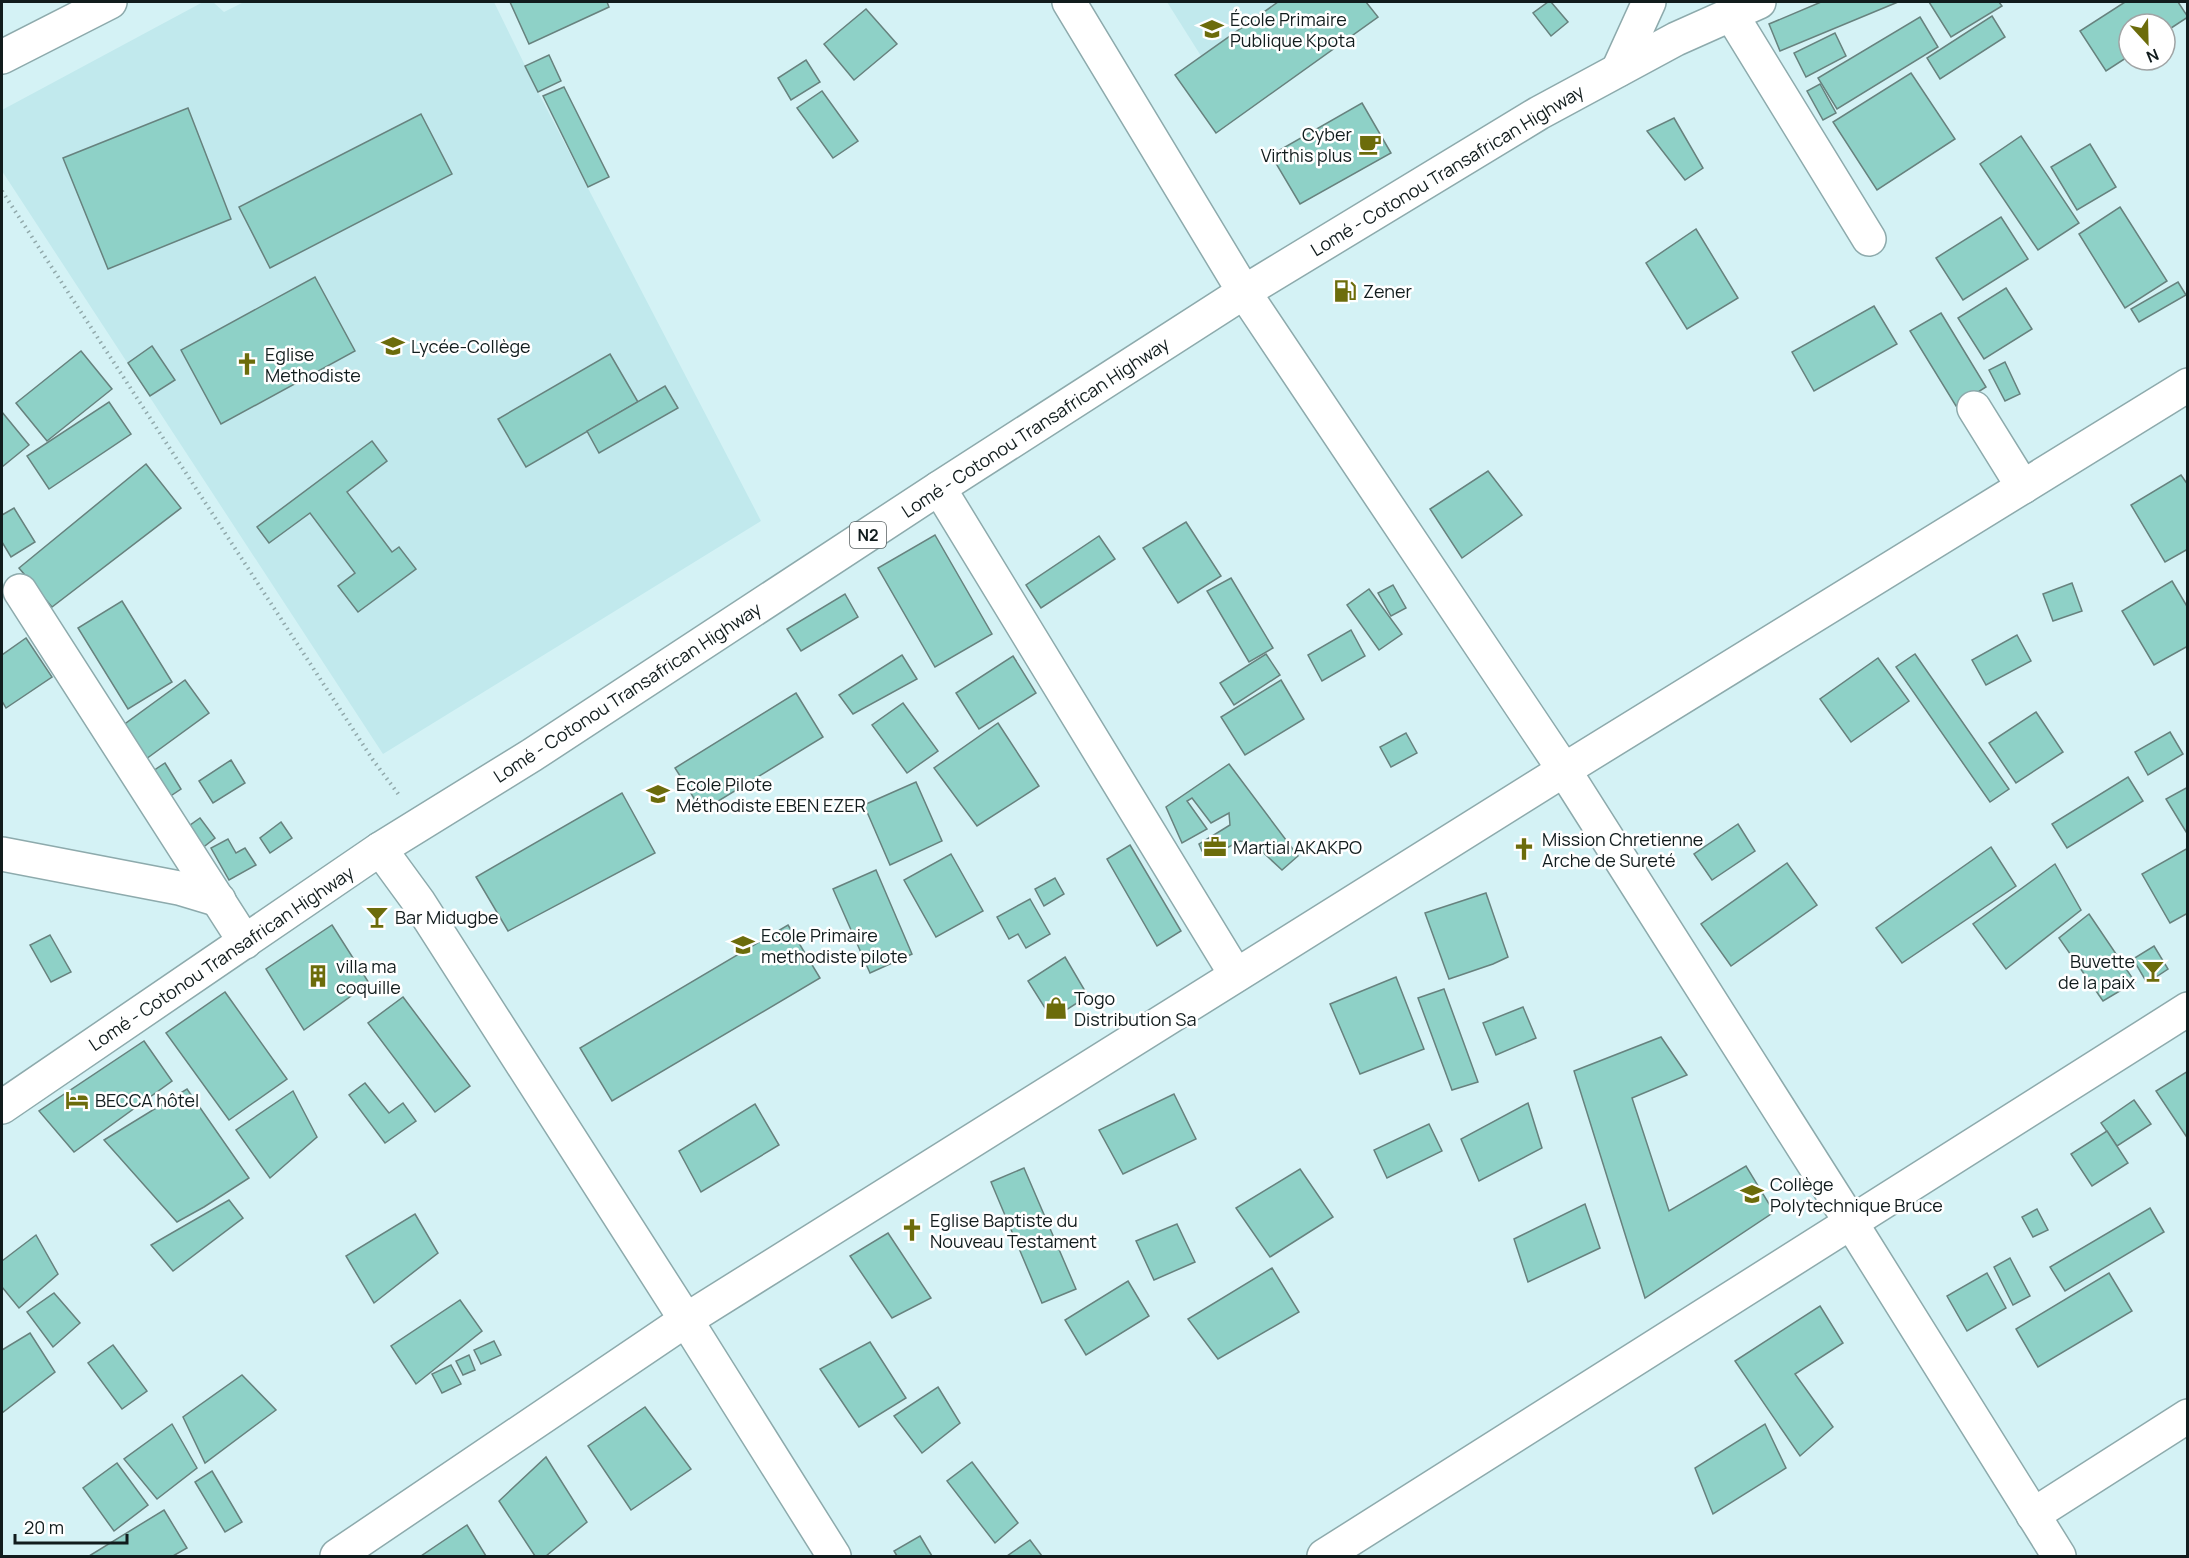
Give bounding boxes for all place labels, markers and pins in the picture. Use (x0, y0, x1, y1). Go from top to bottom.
place label: École Primaire Publique Kpota (1230, 7, 1355, 52)
school or university icon: École Primaire Publique Kpota (1199, 16, 1225, 42)
place label: Cyber Virthis plus (1261, 122, 1353, 167)
cafe icon: Cyber Virthis plus (1357, 131, 1383, 157)
fuel station icon: Zener (1332, 278, 1358, 304)
place label: Zener (1363, 279, 1412, 303)
school or university icon: Lycée-Collège (380, 333, 406, 359)
place label: Lycée-Collège (411, 334, 531, 358)
place label: Eglise Methodiste (265, 342, 361, 387)
church icon: Eglise Methodiste (234, 351, 260, 377)
place label: Ecole Pilote Méthodiste EBEN EZER (676, 772, 866, 817)
school or university icon: Ecole Pilote Méthodiste EBEN EZER (645, 781, 671, 807)
place label: Mission Chretienne Arche de Sureté (1542, 827, 1703, 872)
office icon: Martial AKAKPO (1202, 834, 1228, 860)
place label: Martial AKAKPO (1233, 835, 1362, 859)
church icon: Mission Chretienne Arche de Sureté (1511, 836, 1537, 862)
bar icon: Bar Midugbe (364, 904, 390, 930)
place label: Bar Midugbe (395, 905, 499, 929)
place label: Ecole Primaire methodiste pilote (761, 923, 908, 968)
school or university icon: Ecole Primaire methodiste pilote (730, 932, 756, 958)
place label: Buvette de la paix (2058, 949, 2136, 994)
place label: villa ma coquille (336, 954, 401, 999)
bar icon: Buvette de la paix (2140, 958, 2166, 984)
building icon: villa ma coquille (305, 963, 331, 989)
place label: Togo Distribution Sa (1074, 986, 1196, 1031)
shop icon: Togo Distribution Sa (1043, 995, 1069, 1021)
hotel icon: BECCA hôtel (64, 1087, 90, 1113)
place label: BECCA hôtel (95, 1088, 199, 1112)
place label: Collège Polytechnique Bruce (1770, 1172, 1943, 1217)
school or university icon: Collège Polytechnique Bruce (1739, 1181, 1765, 1207)
place label: Eglise Baptiste du Nouveau Testament (930, 1208, 1097, 1253)
church icon: Eglise Baptiste du Nouveau Testament (899, 1217, 925, 1243)

